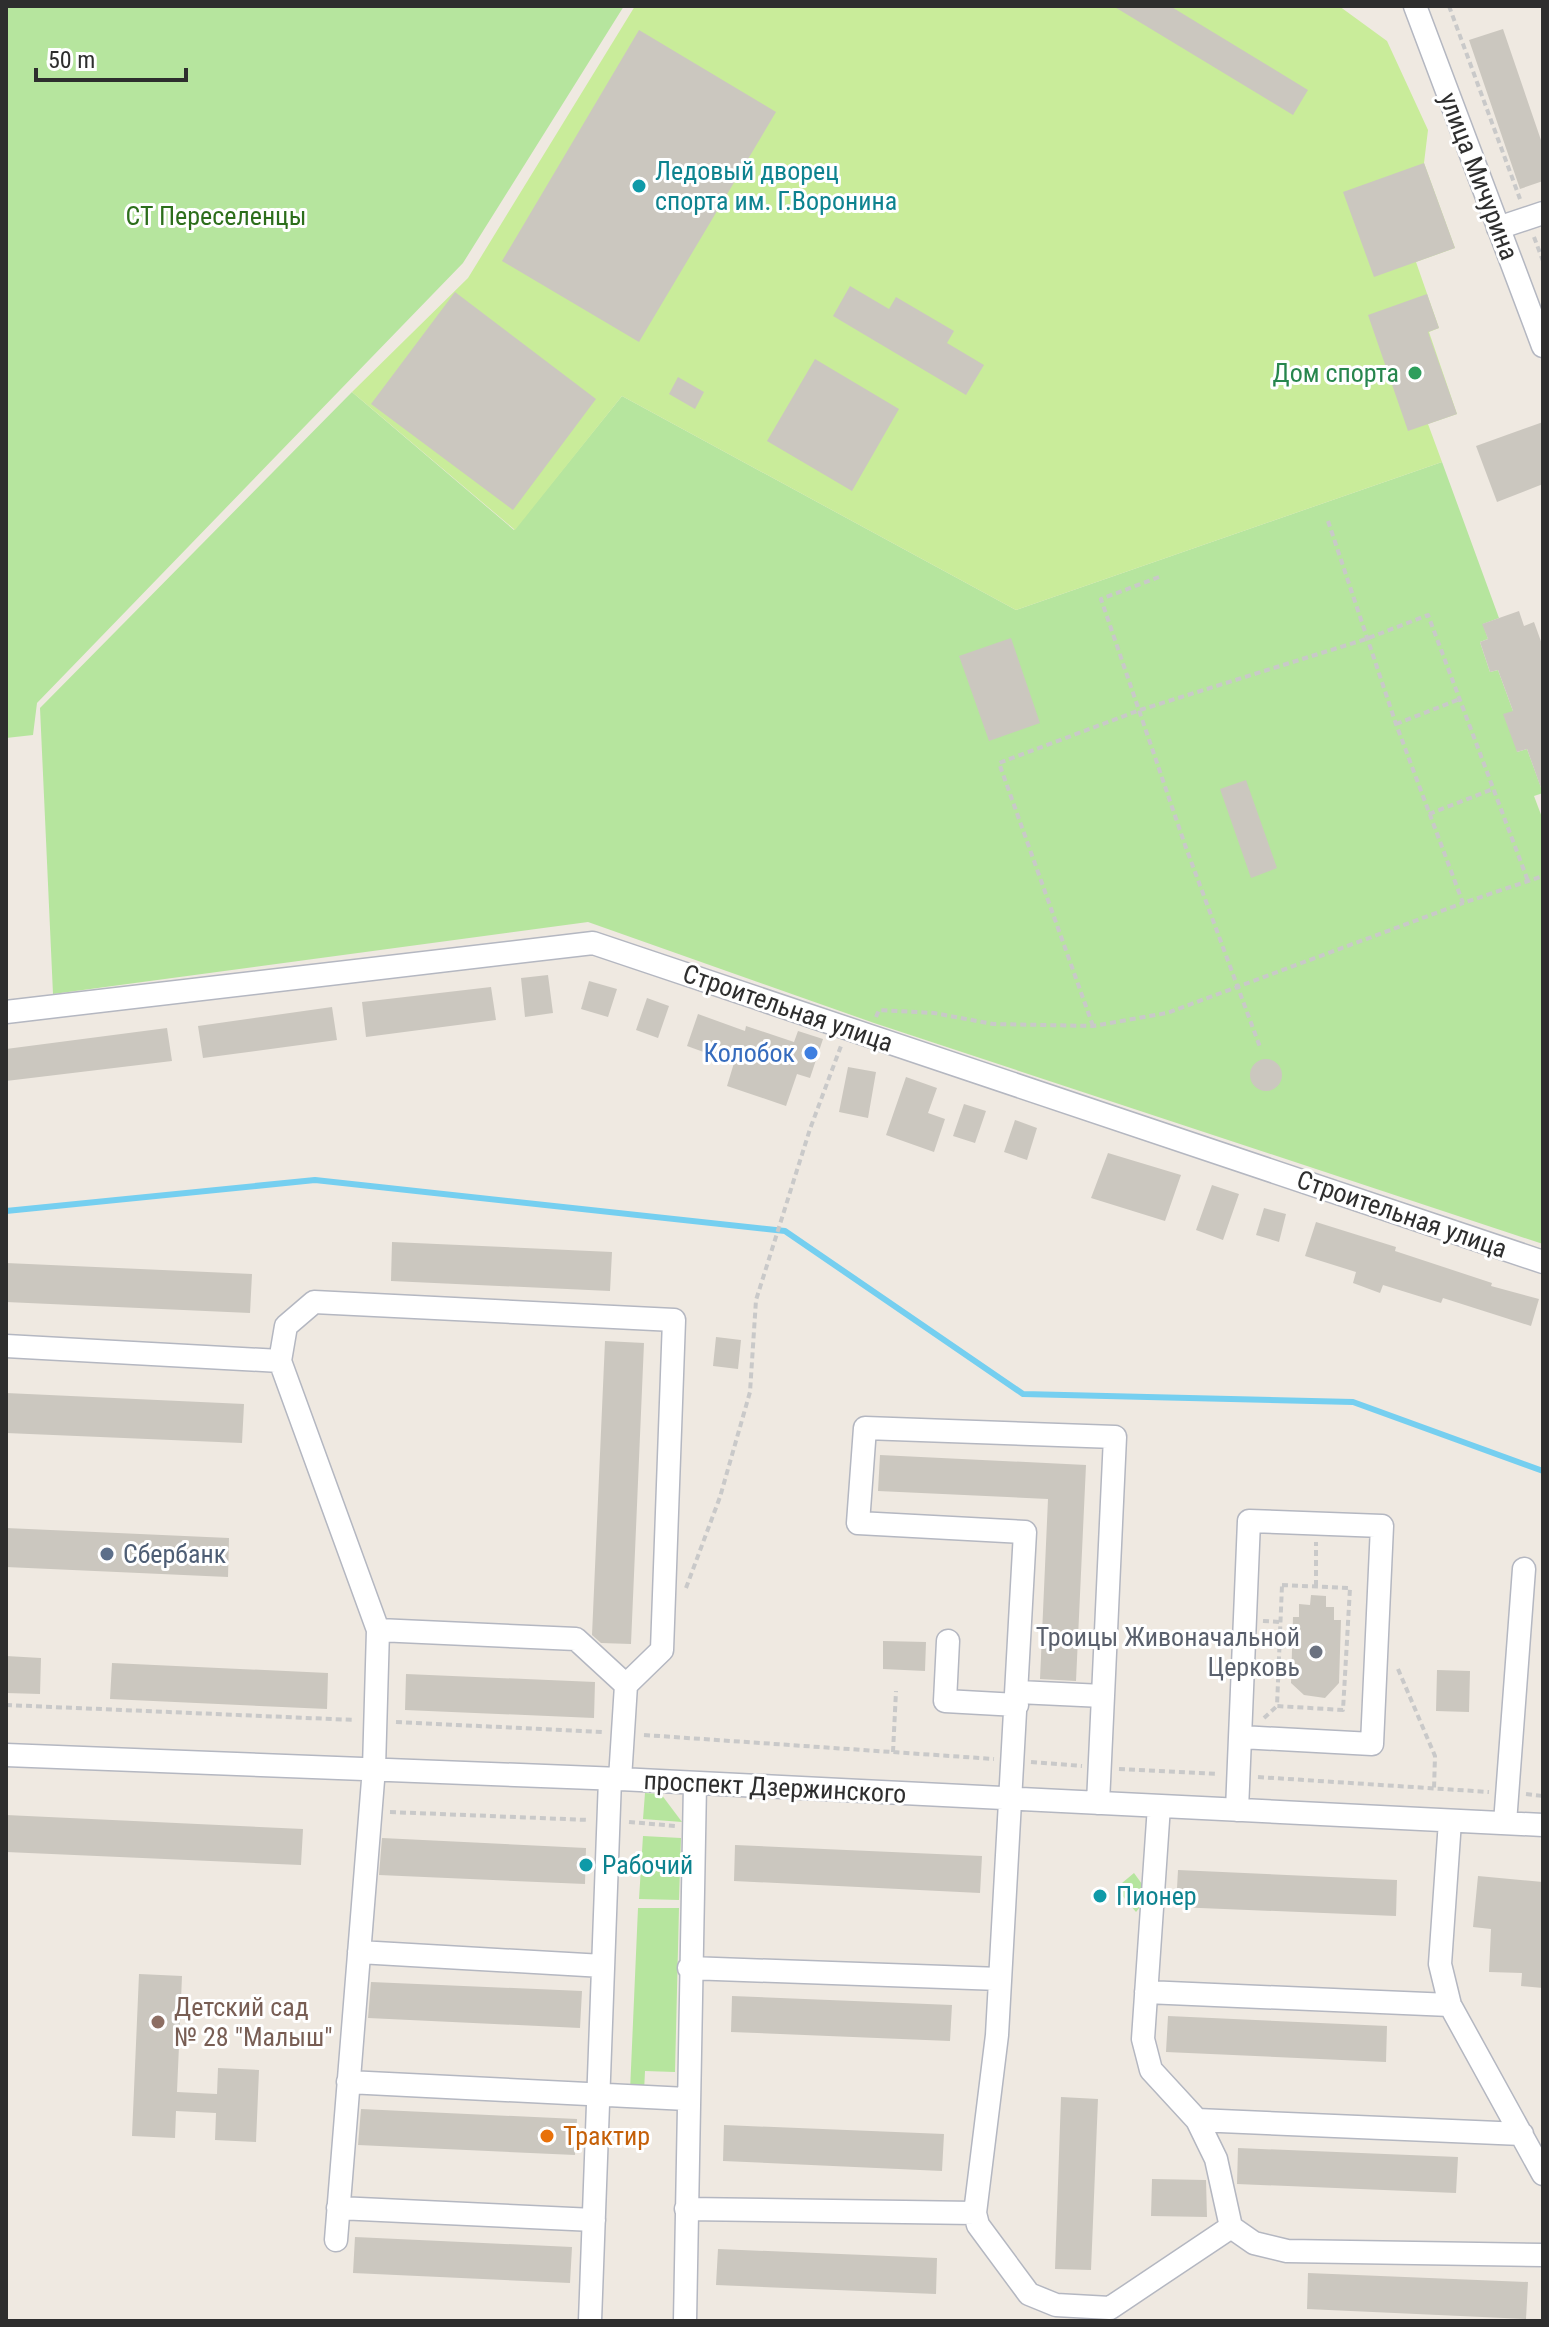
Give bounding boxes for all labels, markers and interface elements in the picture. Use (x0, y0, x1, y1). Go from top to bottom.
scale bar (36, 32, 186, 82)
text: 50 m (48, 46, 95, 74)
street label: улица Мичурина (1433, 88, 1525, 264)
place label: Ледовый дворец спорта им. Г.Воронина (655, 156, 897, 216)
marker: Ледовый дворец спорта им. Г.Воронина (630, 177, 648, 195)
park label: СТ Переселенцы (126, 201, 306, 231)
place label: Дом спорта (1273, 358, 1399, 388)
marker: Дом спорта (1406, 364, 1424, 382)
street label: Строительная улица (679, 958, 897, 1058)
place label: Колобок (703, 1038, 796, 1068)
marker: Колобок (802, 1044, 820, 1062)
street label: Строительная улица (1293, 1164, 1511, 1264)
place label: Сбербанк (123, 1539, 227, 1569)
marker: Сбербанк (98, 1545, 116, 1563)
place label: Троицы Живоначальной Церковь (1036, 1622, 1300, 1682)
marker: Троицы Живоначальной Церковь (1307, 1643, 1325, 1661)
street label: проспект Дзержинского (643, 1765, 907, 1809)
place label: Рабочий (602, 1850, 693, 1880)
marker: Рабочий (577, 1856, 595, 1874)
place label: Пионер (1116, 1881, 1197, 1911)
marker: Пионер (1091, 1887, 1109, 1905)
place label: Детский сад № 28 "Малыш" (174, 1992, 333, 2052)
marker: Детский сад № 28 "Малыш" (149, 2013, 167, 2031)
place label: Трактир (563, 2121, 650, 2151)
marker: Трактир (538, 2127, 556, 2145)

